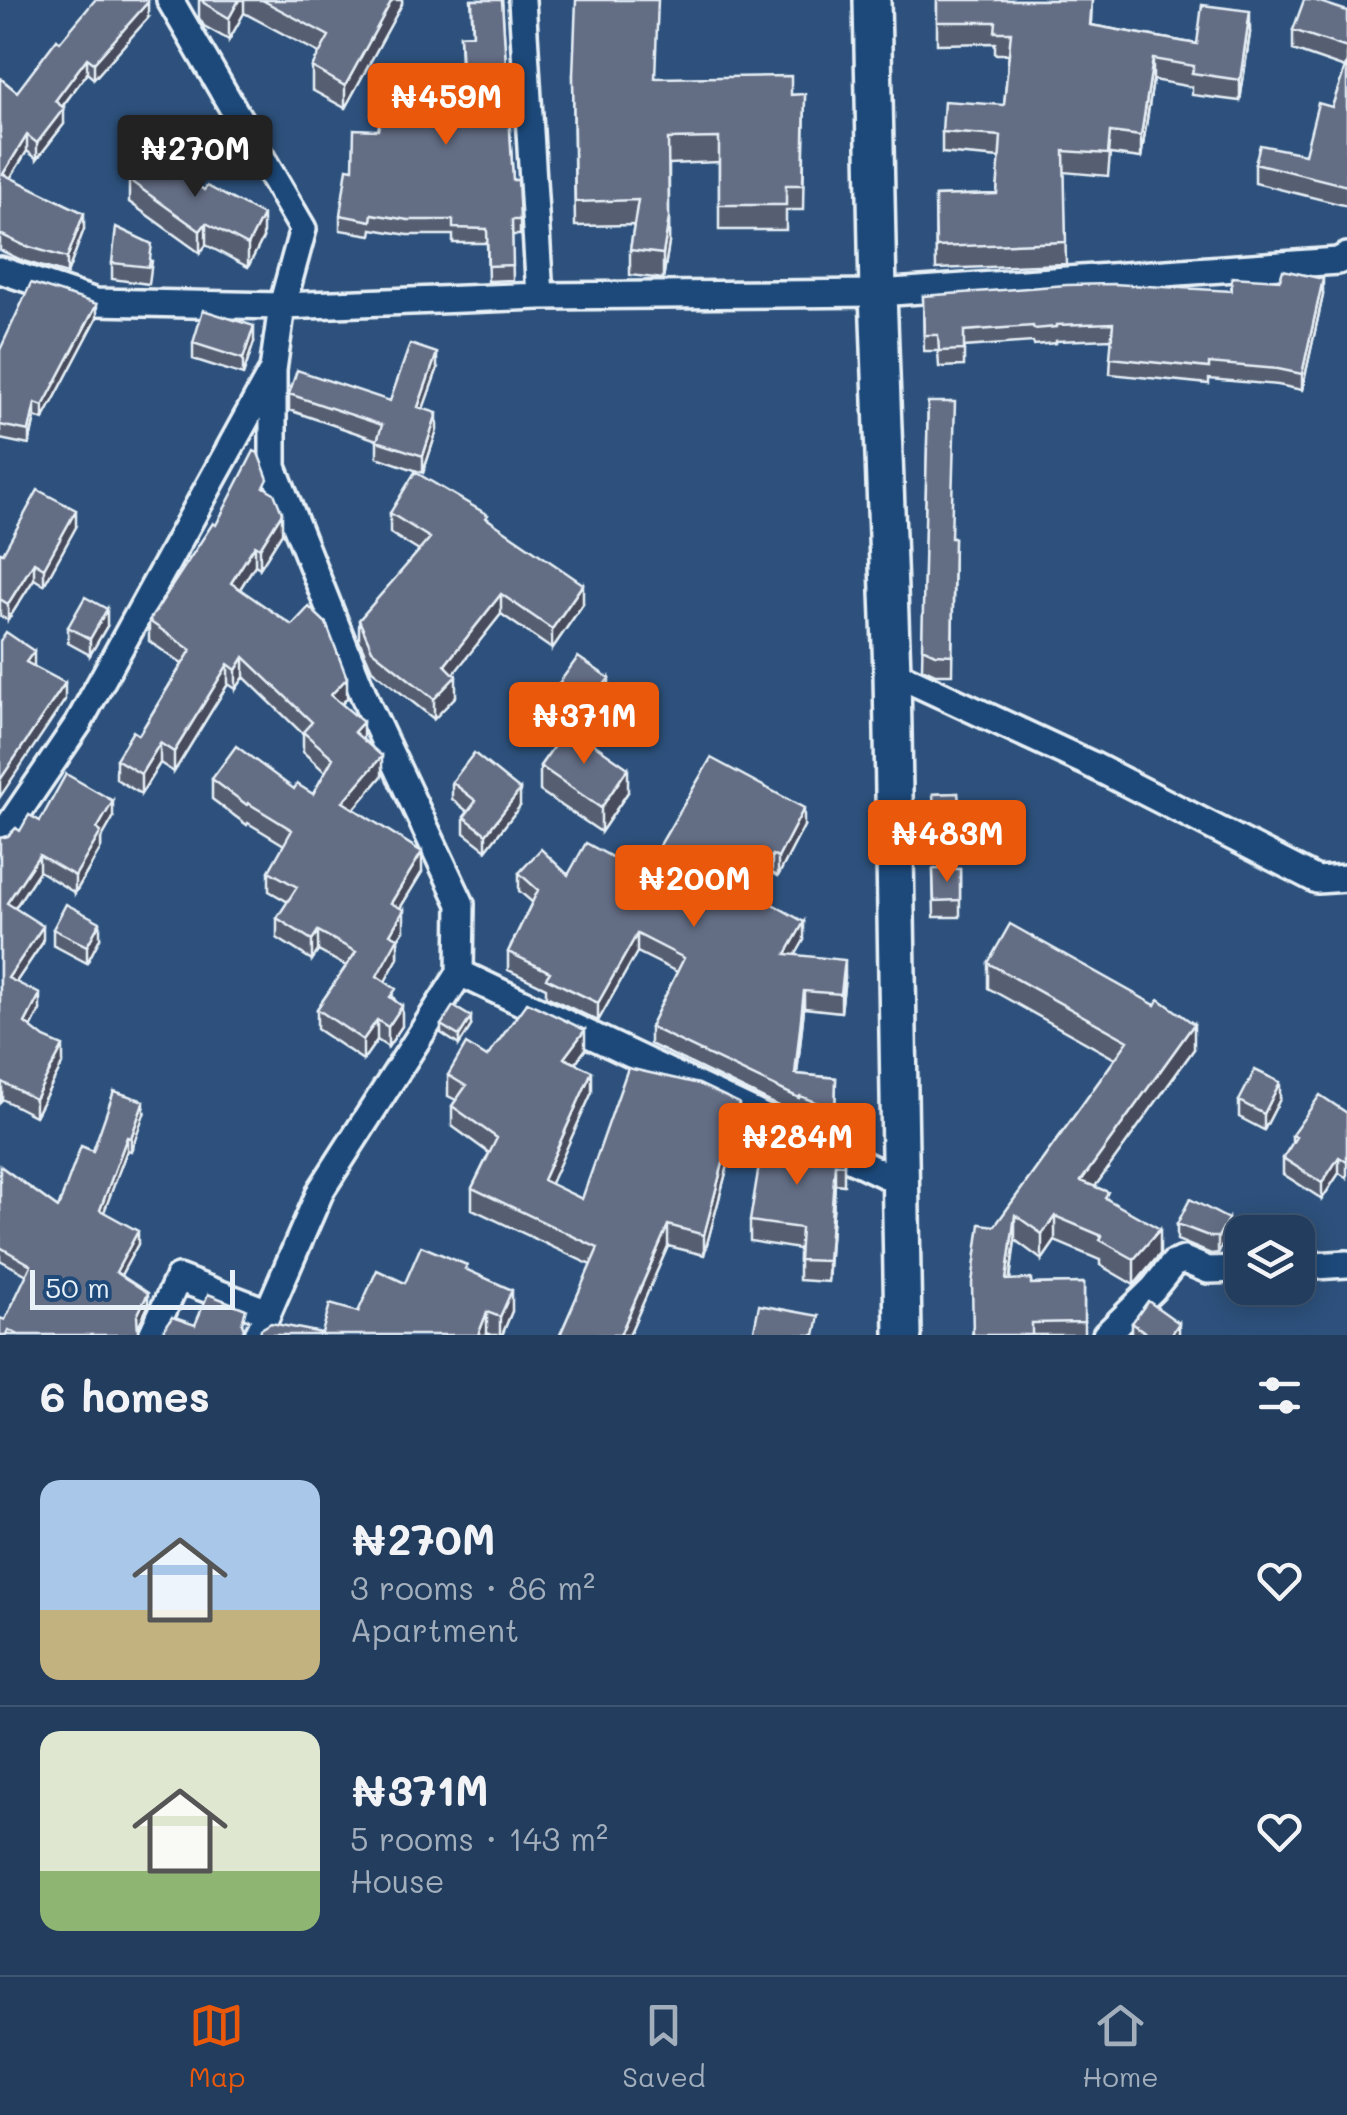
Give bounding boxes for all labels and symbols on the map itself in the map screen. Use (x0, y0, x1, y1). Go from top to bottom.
pin: ₦459M (376, 63, 516, 148)
pin: ₦270M (125, 115, 265, 200)
pin: ₦371M (514, 682, 654, 767)
pin: ₦483M (877, 800, 1017, 885)
pin: ₦200M (624, 845, 764, 930)
pin: ₦284M (727, 1103, 867, 1188)
scale bar (30, 1265, 235, 1310)

